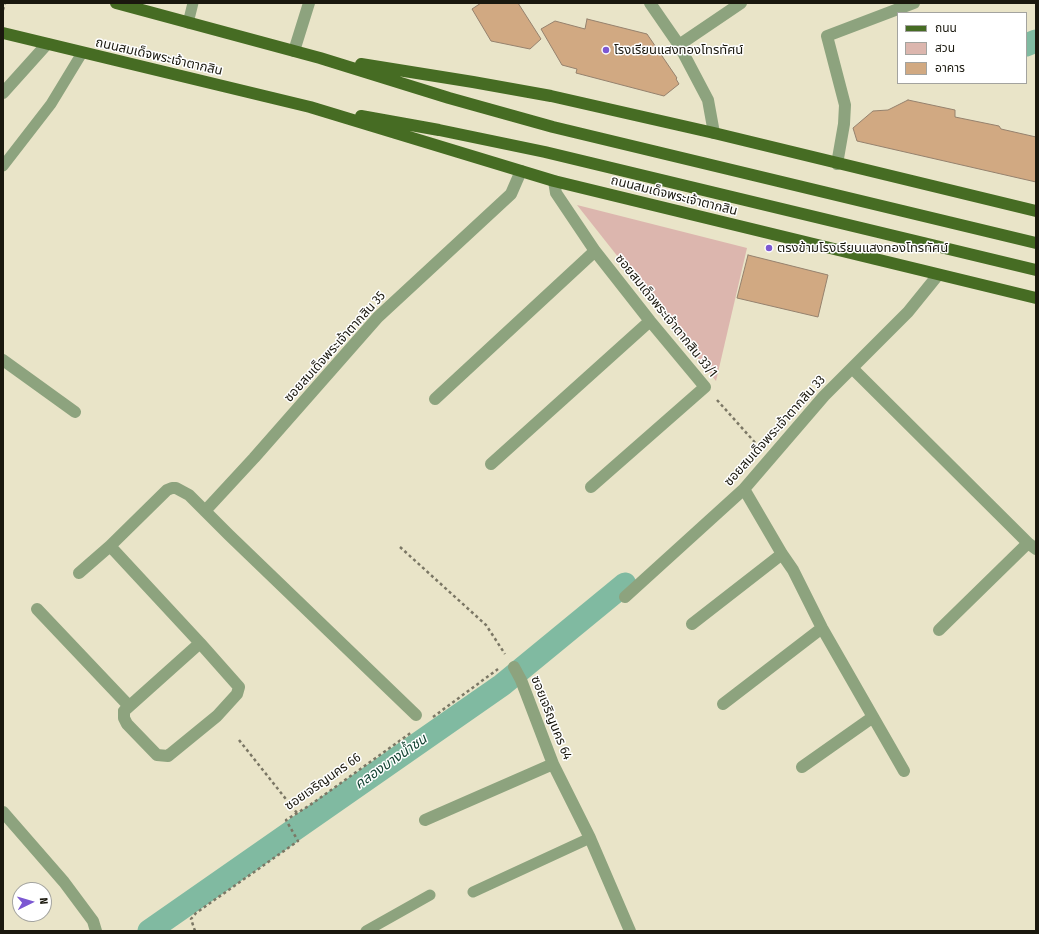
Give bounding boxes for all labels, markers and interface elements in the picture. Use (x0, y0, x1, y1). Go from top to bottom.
legend (897, 12, 1027, 84)
text: ถนน (935, 21, 957, 35)
street label: ถนนสมเด็จพระเจ้าตากสิน (94, 35, 224, 79)
text: สวน (935, 41, 955, 55)
place label: โรงเรียนแสงทองโทรทัศน์ (614, 42, 743, 58)
marker: โรงเรียนแสงทองโทรทัศน์ (601, 45, 611, 55)
text: อาคาร (935, 61, 965, 75)
street label: ถนนสมเด็จพระเจ้าตากสิน (609, 173, 739, 219)
place label: ตรงข้ามโรงเรียนแสงทองโทรทัศน์ (777, 240, 948, 256)
marker: ตรงข้ามโรงเรียนแสงทองโทรทัศน์ (764, 243, 774, 253)
street label: ซอยสมเด็จพระเจ้าตากสิน 33/1 (612, 251, 720, 381)
street label: ซอยสมเด็จพระเจ้าตากสิน 35 (281, 288, 389, 406)
street label: ซอยสมเด็จพระเจ้าตากสิน 33 (721, 372, 829, 490)
street label: ซอยเจริญนคร 64 (527, 674, 575, 762)
water label: คลองบางน้ำชน (352, 731, 430, 793)
street label: ซอยเจริญนคร 66 (282, 750, 364, 814)
north arrow (12, 882, 52, 922)
text: N (37, 897, 50, 905)

